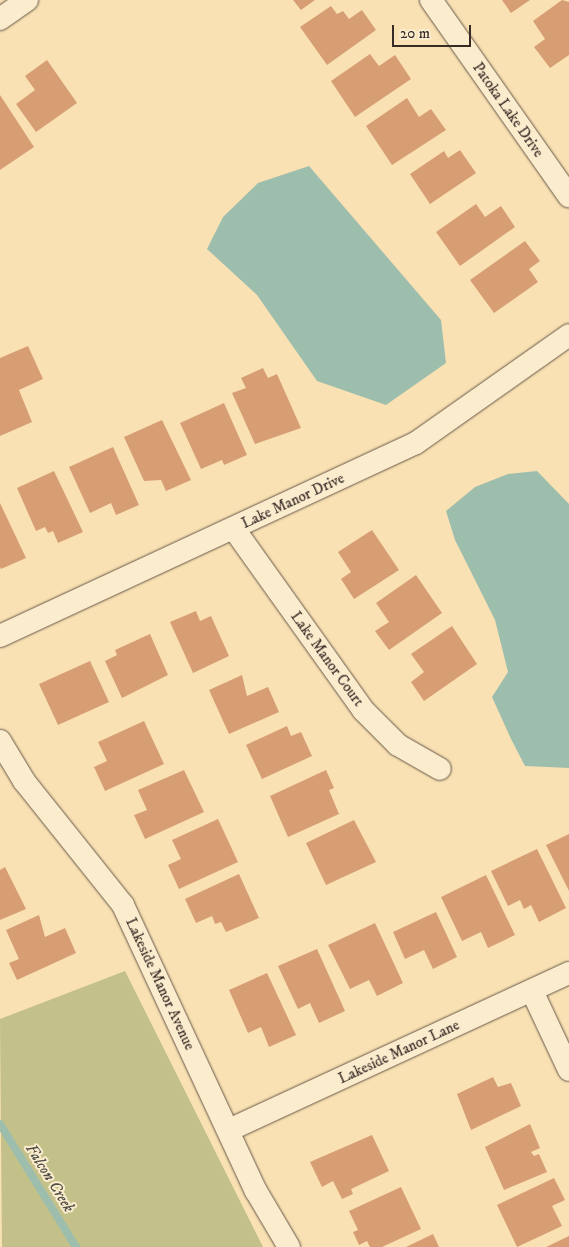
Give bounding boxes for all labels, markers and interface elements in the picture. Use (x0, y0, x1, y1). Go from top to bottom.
scale bar (394, 15, 473, 47)
text: 20 m (400, 24, 430, 43)
street label: Patoka Lake Drive (469, 59, 547, 161)
street label: Lake Manor Drive (239, 469, 347, 533)
street label: Lake Manor Court (287, 608, 367, 710)
street label: Lakeside Manor Avenue (121, 915, 199, 1053)
street label: Lakeside Manor Lane (336, 1016, 462, 1088)
water label: Falcon Creek (21, 1140, 79, 1216)

